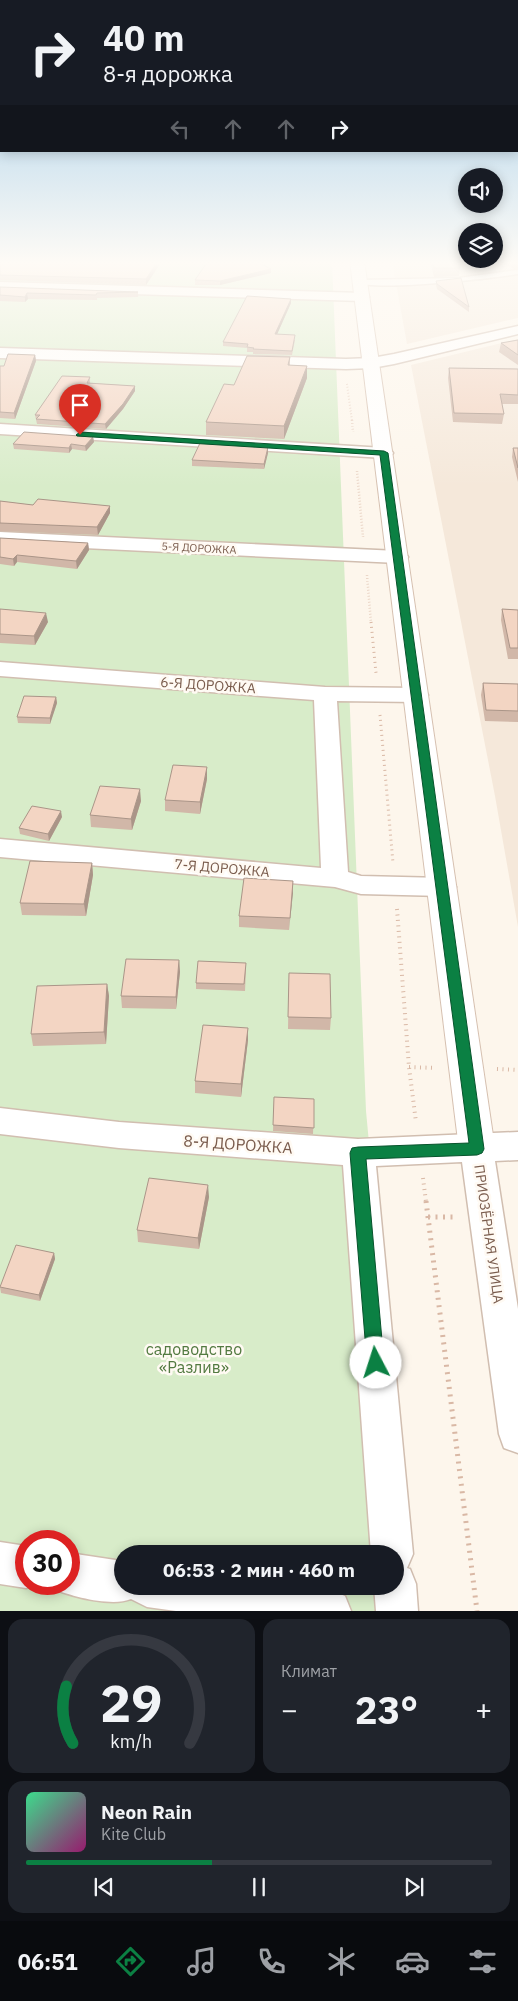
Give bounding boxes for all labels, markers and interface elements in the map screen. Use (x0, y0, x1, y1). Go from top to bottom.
text: 40 m (103, 15, 185, 61)
icon: right (20, 20, 85, 85)
text: 8-я дорожка (103, 59, 233, 88)
icon: left (166, 115, 194, 143)
icon: ahead (219, 115, 247, 143)
icon: ahead (272, 115, 300, 143)
icon: right (325, 115, 353, 143)
map controls (458, 168, 503, 268)
button: sound (458, 168, 503, 213)
button: layers (458, 223, 503, 268)
pin (59, 384, 101, 435)
icon: arrive (66, 391, 94, 419)
street label: 5-Я ДОРОЖКА (161, 539, 237, 557)
street label: 6-Я ДОРОЖКА (160, 673, 256, 697)
street label: 7-Я ДОРОЖКА (174, 855, 270, 881)
street label: 8-Я ДОРОЖКА (183, 1130, 293, 1158)
street label: ПРИОЗЁРНАЯ УЛИЦА (470, 1163, 508, 1305)
position arrow (349, 1336, 401, 1388)
park label: садоводство «Разлив» (146, 1339, 242, 1377)
speed limit sign: 30 (15, 1530, 80, 1595)
text: 06:53 · 2 мин · 460 m (163, 1558, 355, 1582)
text: Климат (281, 1661, 337, 1681)
text: 29 (100, 1669, 163, 1736)
text: 23° (355, 1685, 418, 1734)
text: − (281, 1691, 298, 1728)
text: + (475, 1691, 492, 1728)
text: km/h (111, 1730, 153, 1753)
text: Neon Rain (101, 1800, 192, 1824)
text: Kite Club (101, 1824, 166, 1844)
icon: previous (90, 1873, 118, 1901)
icon: pause (245, 1873, 273, 1901)
icon: next (400, 1873, 428, 1901)
icon: directions (113, 1944, 148, 1979)
icon: music (184, 1944, 219, 1979)
icon: phone (254, 1944, 289, 1979)
icon: climate (324, 1944, 359, 1979)
icon: car (395, 1944, 430, 1979)
icon: filters (465, 1944, 500, 1979)
text: 06:51 (18, 1947, 78, 1976)

